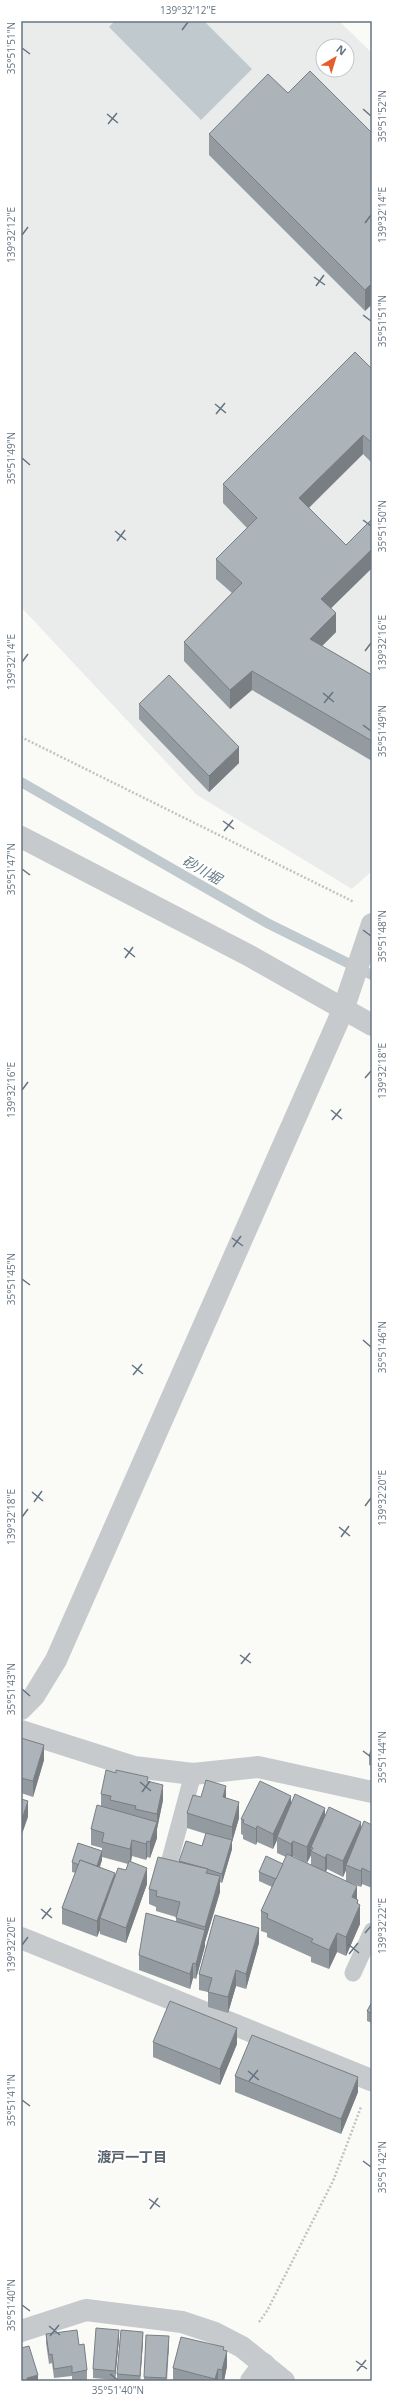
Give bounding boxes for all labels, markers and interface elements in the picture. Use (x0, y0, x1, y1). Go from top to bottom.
text: 139°32'12"E (160, 3, 216, 17)
text: 35°51'51"N (4, 22, 18, 74)
north arrow (315, 38, 355, 78)
text: N (333, 41, 350, 58)
text: 35°51'52"N (375, 90, 389, 142)
text: 139°32'14"E (375, 187, 389, 243)
text: 139°32'12"E (4, 207, 18, 263)
text: 35°51'51"N (375, 295, 389, 347)
text: 35°51'49"N (4, 432, 18, 484)
text: 35°51'50"N (375, 500, 389, 552)
text: 139°32'16"E (375, 615, 389, 671)
text: 139°32'14"E (4, 634, 18, 690)
text: 35°51'49"N (375, 705, 389, 757)
text: 35°51'47"N (4, 843, 18, 895)
water label: 砂川堀 (179, 851, 227, 889)
text: 35°51'48"N (375, 910, 389, 962)
text: 139°32'18"E (375, 1043, 389, 1099)
text: 139°32'16"E (4, 1062, 18, 1118)
text: 35°51'45"N (4, 1253, 18, 1305)
text: 35°51'46"N (375, 1321, 389, 1373)
text: 139°32'20"E (375, 1470, 389, 1526)
text: 139°32'18"E (4, 1489, 18, 1545)
text: 35°51'43"N (4, 1663, 18, 1715)
text: 35°51'44"N (375, 1731, 389, 1783)
text: 139°32'22"E (375, 1898, 389, 1954)
text: 139°32'20"E (4, 1917, 18, 1973)
text: 35°51'41"N (4, 2074, 18, 2126)
text: 35°51'42"N (375, 2141, 389, 2193)
district label: 渡戸一丁目 (97, 2147, 167, 2166)
text: 35°51'40"N (4, 2279, 18, 2331)
text: 35°51'40"N (92, 2383, 144, 2397)

